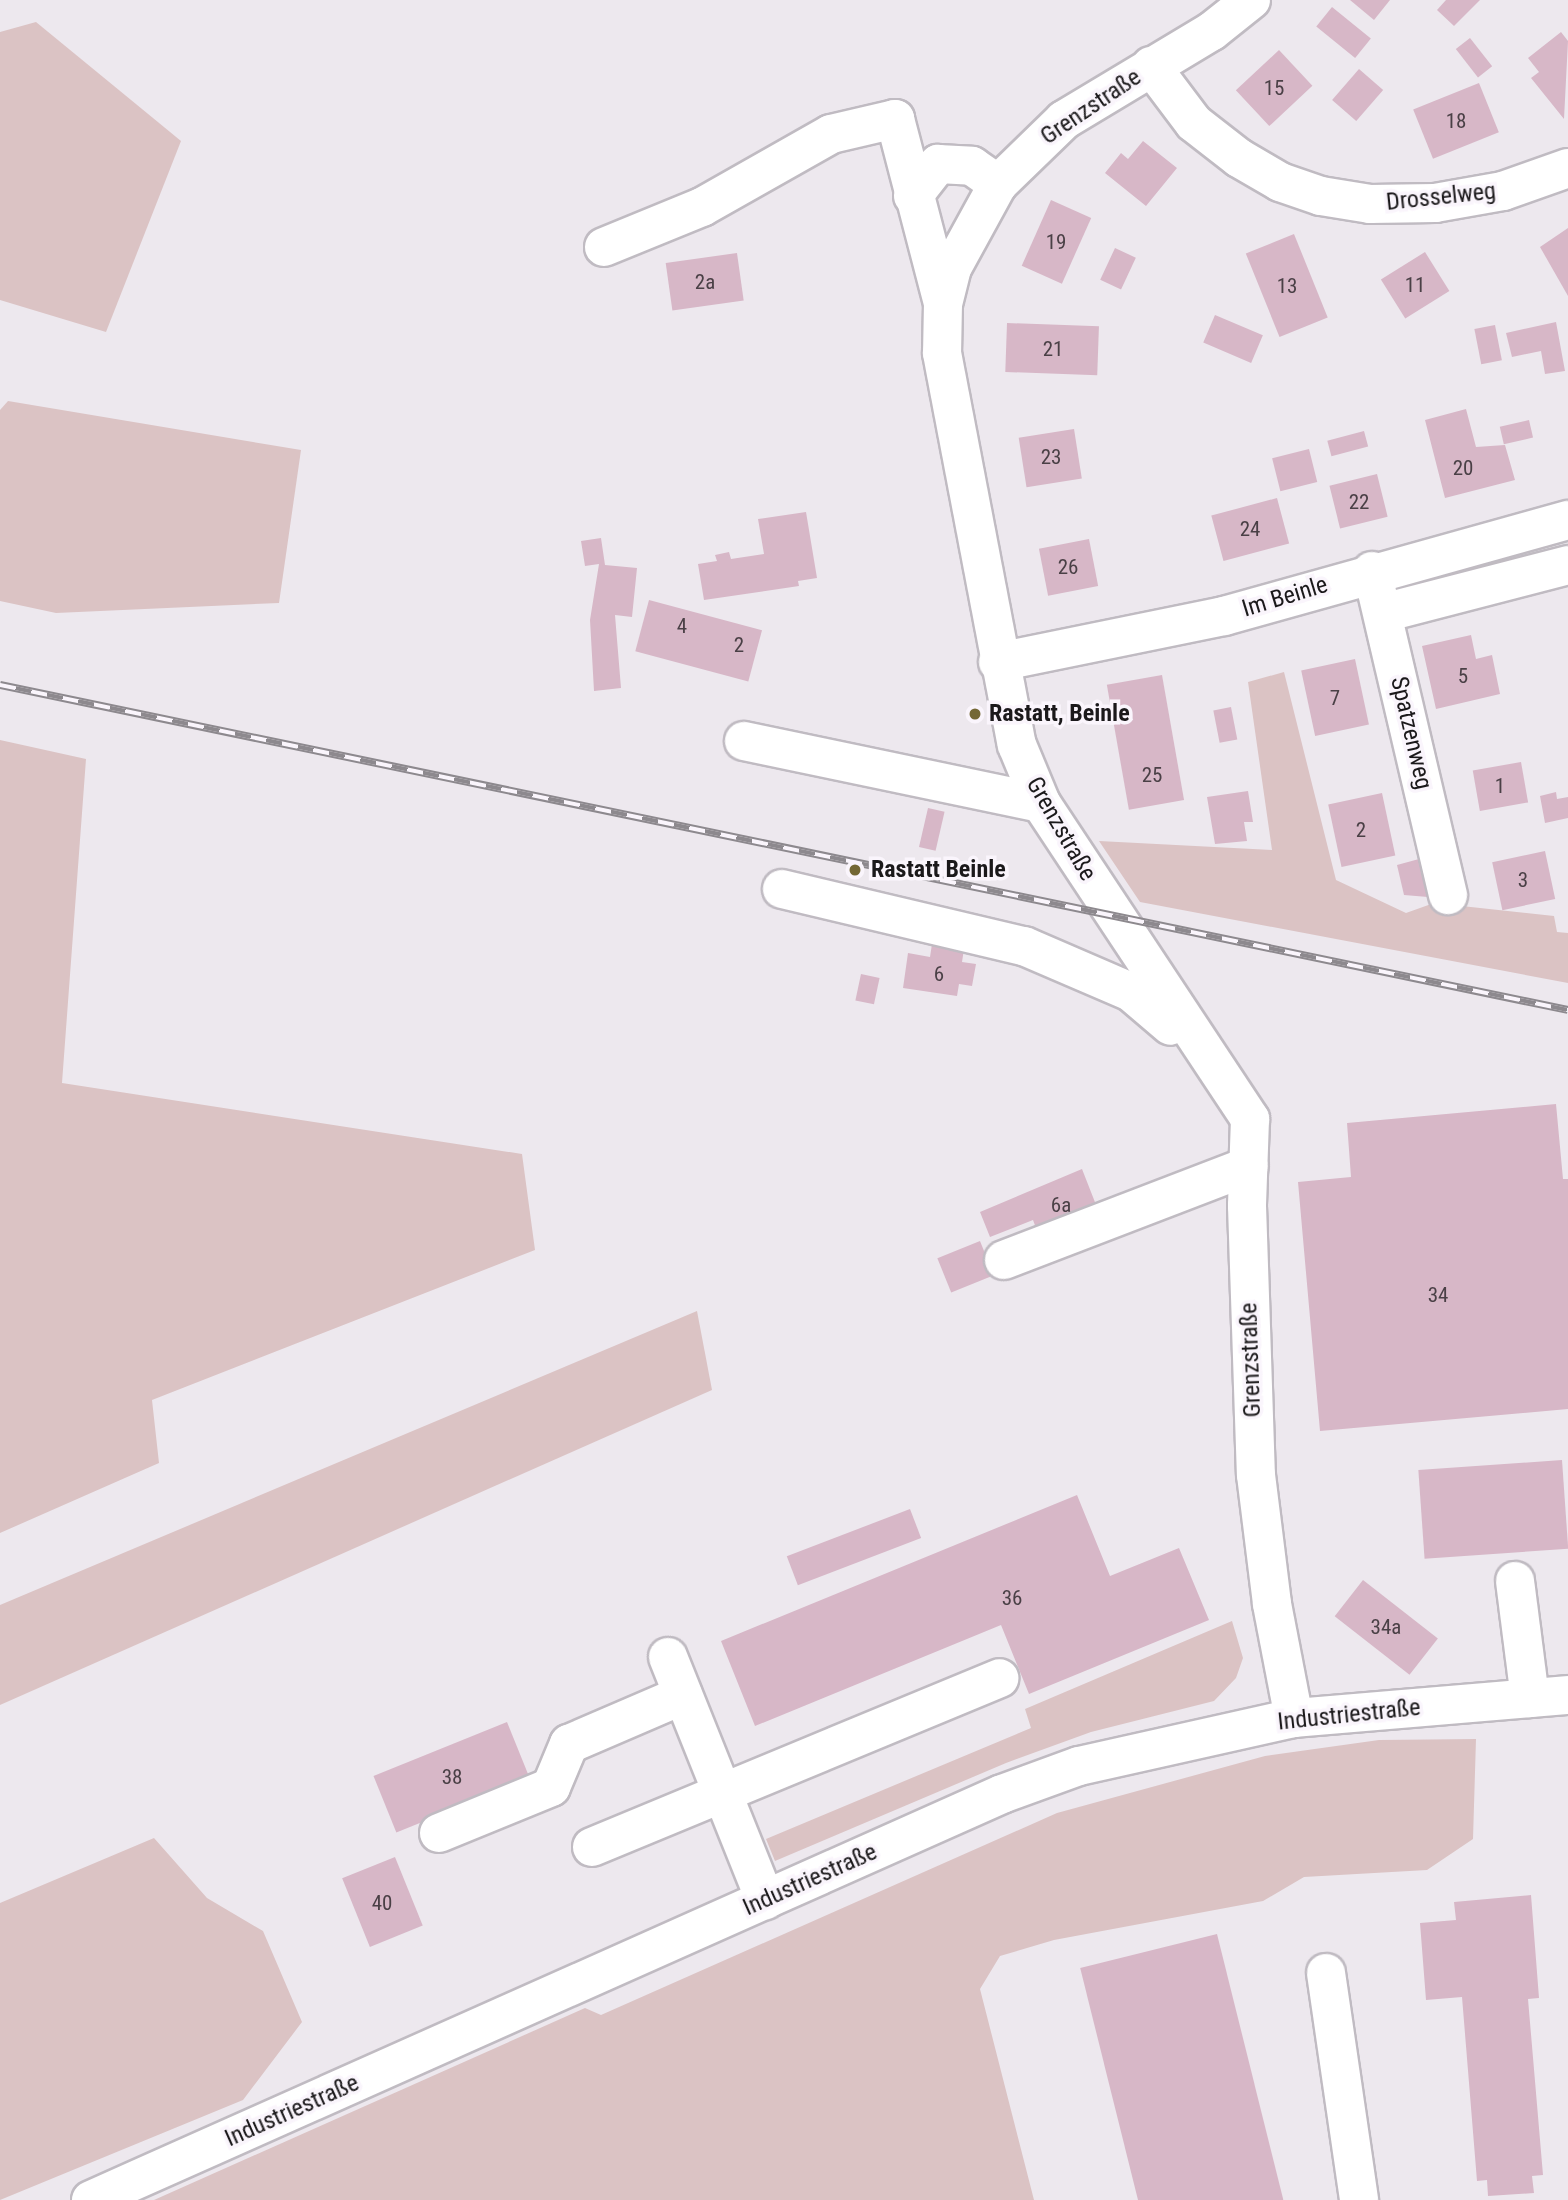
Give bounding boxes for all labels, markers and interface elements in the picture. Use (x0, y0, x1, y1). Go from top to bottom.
street label: Grenzstraße (1035, 63, 1147, 151)
house number: 15 (1264, 75, 1284, 101)
house number: 18 (1446, 108, 1466, 134)
street label: Drosselweg (1385, 177, 1497, 217)
house number: 19 (1046, 229, 1066, 255)
house number: 2a (695, 269, 715, 295)
house number: 11 (1405, 272, 1425, 298)
house number: 13 (1277, 273, 1297, 299)
house number: 21 (1043, 336, 1063, 362)
house number: 23 (1041, 444, 1061, 470)
house number: 20 (1453, 455, 1473, 481)
house number: 22 (1349, 489, 1369, 515)
house number: 24 (1240, 516, 1260, 542)
house number: 26 (1058, 554, 1078, 580)
street label: Im Beinle (1239, 570, 1331, 624)
house number: 4 (677, 613, 687, 639)
house number: 2 (734, 632, 744, 658)
house number: 5 (1458, 663, 1468, 689)
street label: Spatzenweg (1384, 674, 1438, 792)
house number: 7 (1330, 685, 1340, 711)
place label: Rastatt, Beinle (989, 700, 1130, 728)
marker: Rastatt, Beinle (967, 706, 983, 722)
house number: 25 (1142, 762, 1162, 788)
street label: Grenzstraße (1020, 772, 1102, 886)
house number: 1 (1495, 773, 1505, 799)
house number: 2 (1356, 817, 1366, 843)
place label: Rastatt Beinle (871, 856, 1006, 884)
marker: Rastatt Beinle (845, 860, 865, 880)
house number: 3 (1518, 867, 1528, 893)
house number: 6 (934, 961, 944, 987)
house number: 6a (1051, 1192, 1071, 1218)
house number: 34 (1428, 1282, 1448, 1308)
street label: Grenzstraße (1235, 1302, 1267, 1418)
house number: 36 (1002, 1585, 1022, 1611)
house number: 34a (1371, 1614, 1401, 1640)
street label: Industriestraße (1276, 1693, 1422, 1737)
house number: 38 (442, 1764, 462, 1790)
street label: Industriestraße (739, 1838, 881, 1922)
house number: 40 (372, 1890, 392, 1916)
street label: Industriestraße (221, 2069, 363, 2153)

